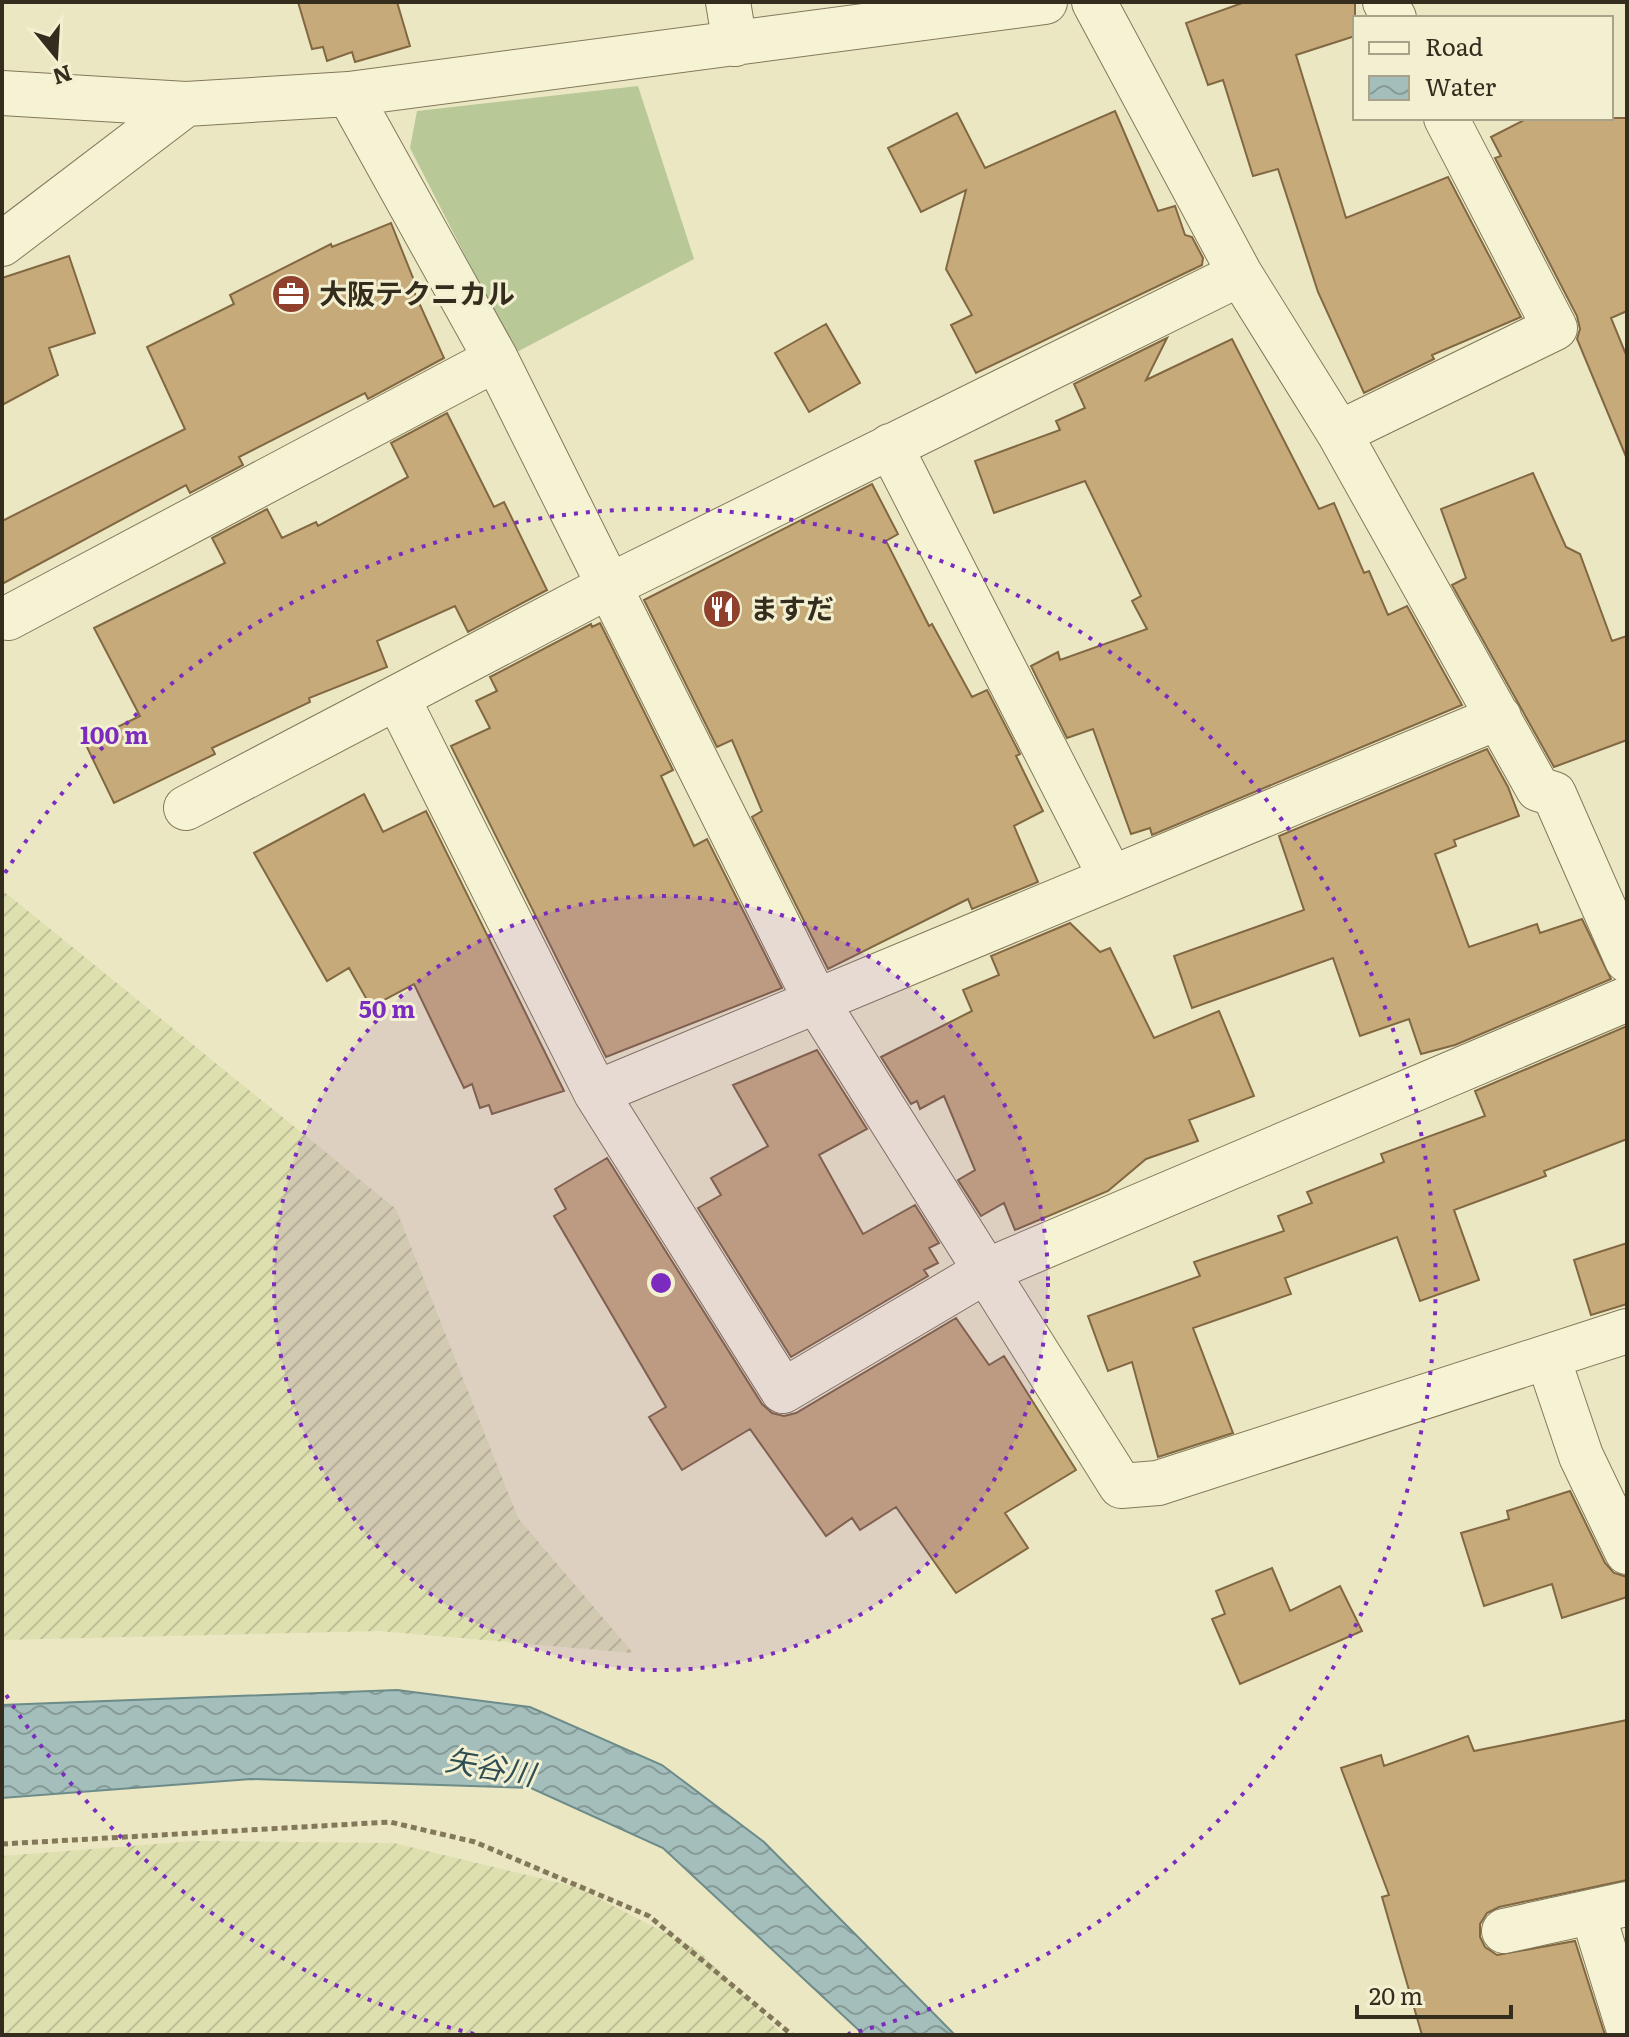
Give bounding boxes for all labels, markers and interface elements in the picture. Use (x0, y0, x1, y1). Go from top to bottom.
north arrow (16, 16, 96, 96)
legend (1353, 16, 1613, 120)
text: Road (1425, 28, 1484, 63)
text: N (49, 58, 77, 95)
text: Water (1425, 68, 1497, 103)
place label: 大阪テクニカル (319, 271, 515, 313)
office icon: 大阪テクニカル (270, 273, 312, 315)
place label: ますだ (750, 586, 834, 628)
restaurant icon: ますだ (701, 588, 743, 630)
text: 100 m (80, 716, 148, 751)
text: 50 m (359, 990, 415, 1025)
centre of rings (647, 1269, 675, 1297)
water label: 矢谷川 (442, 1736, 542, 1795)
scale bar (1357, 1969, 1511, 2019)
text: 20 m (1369, 1977, 1423, 2012)

